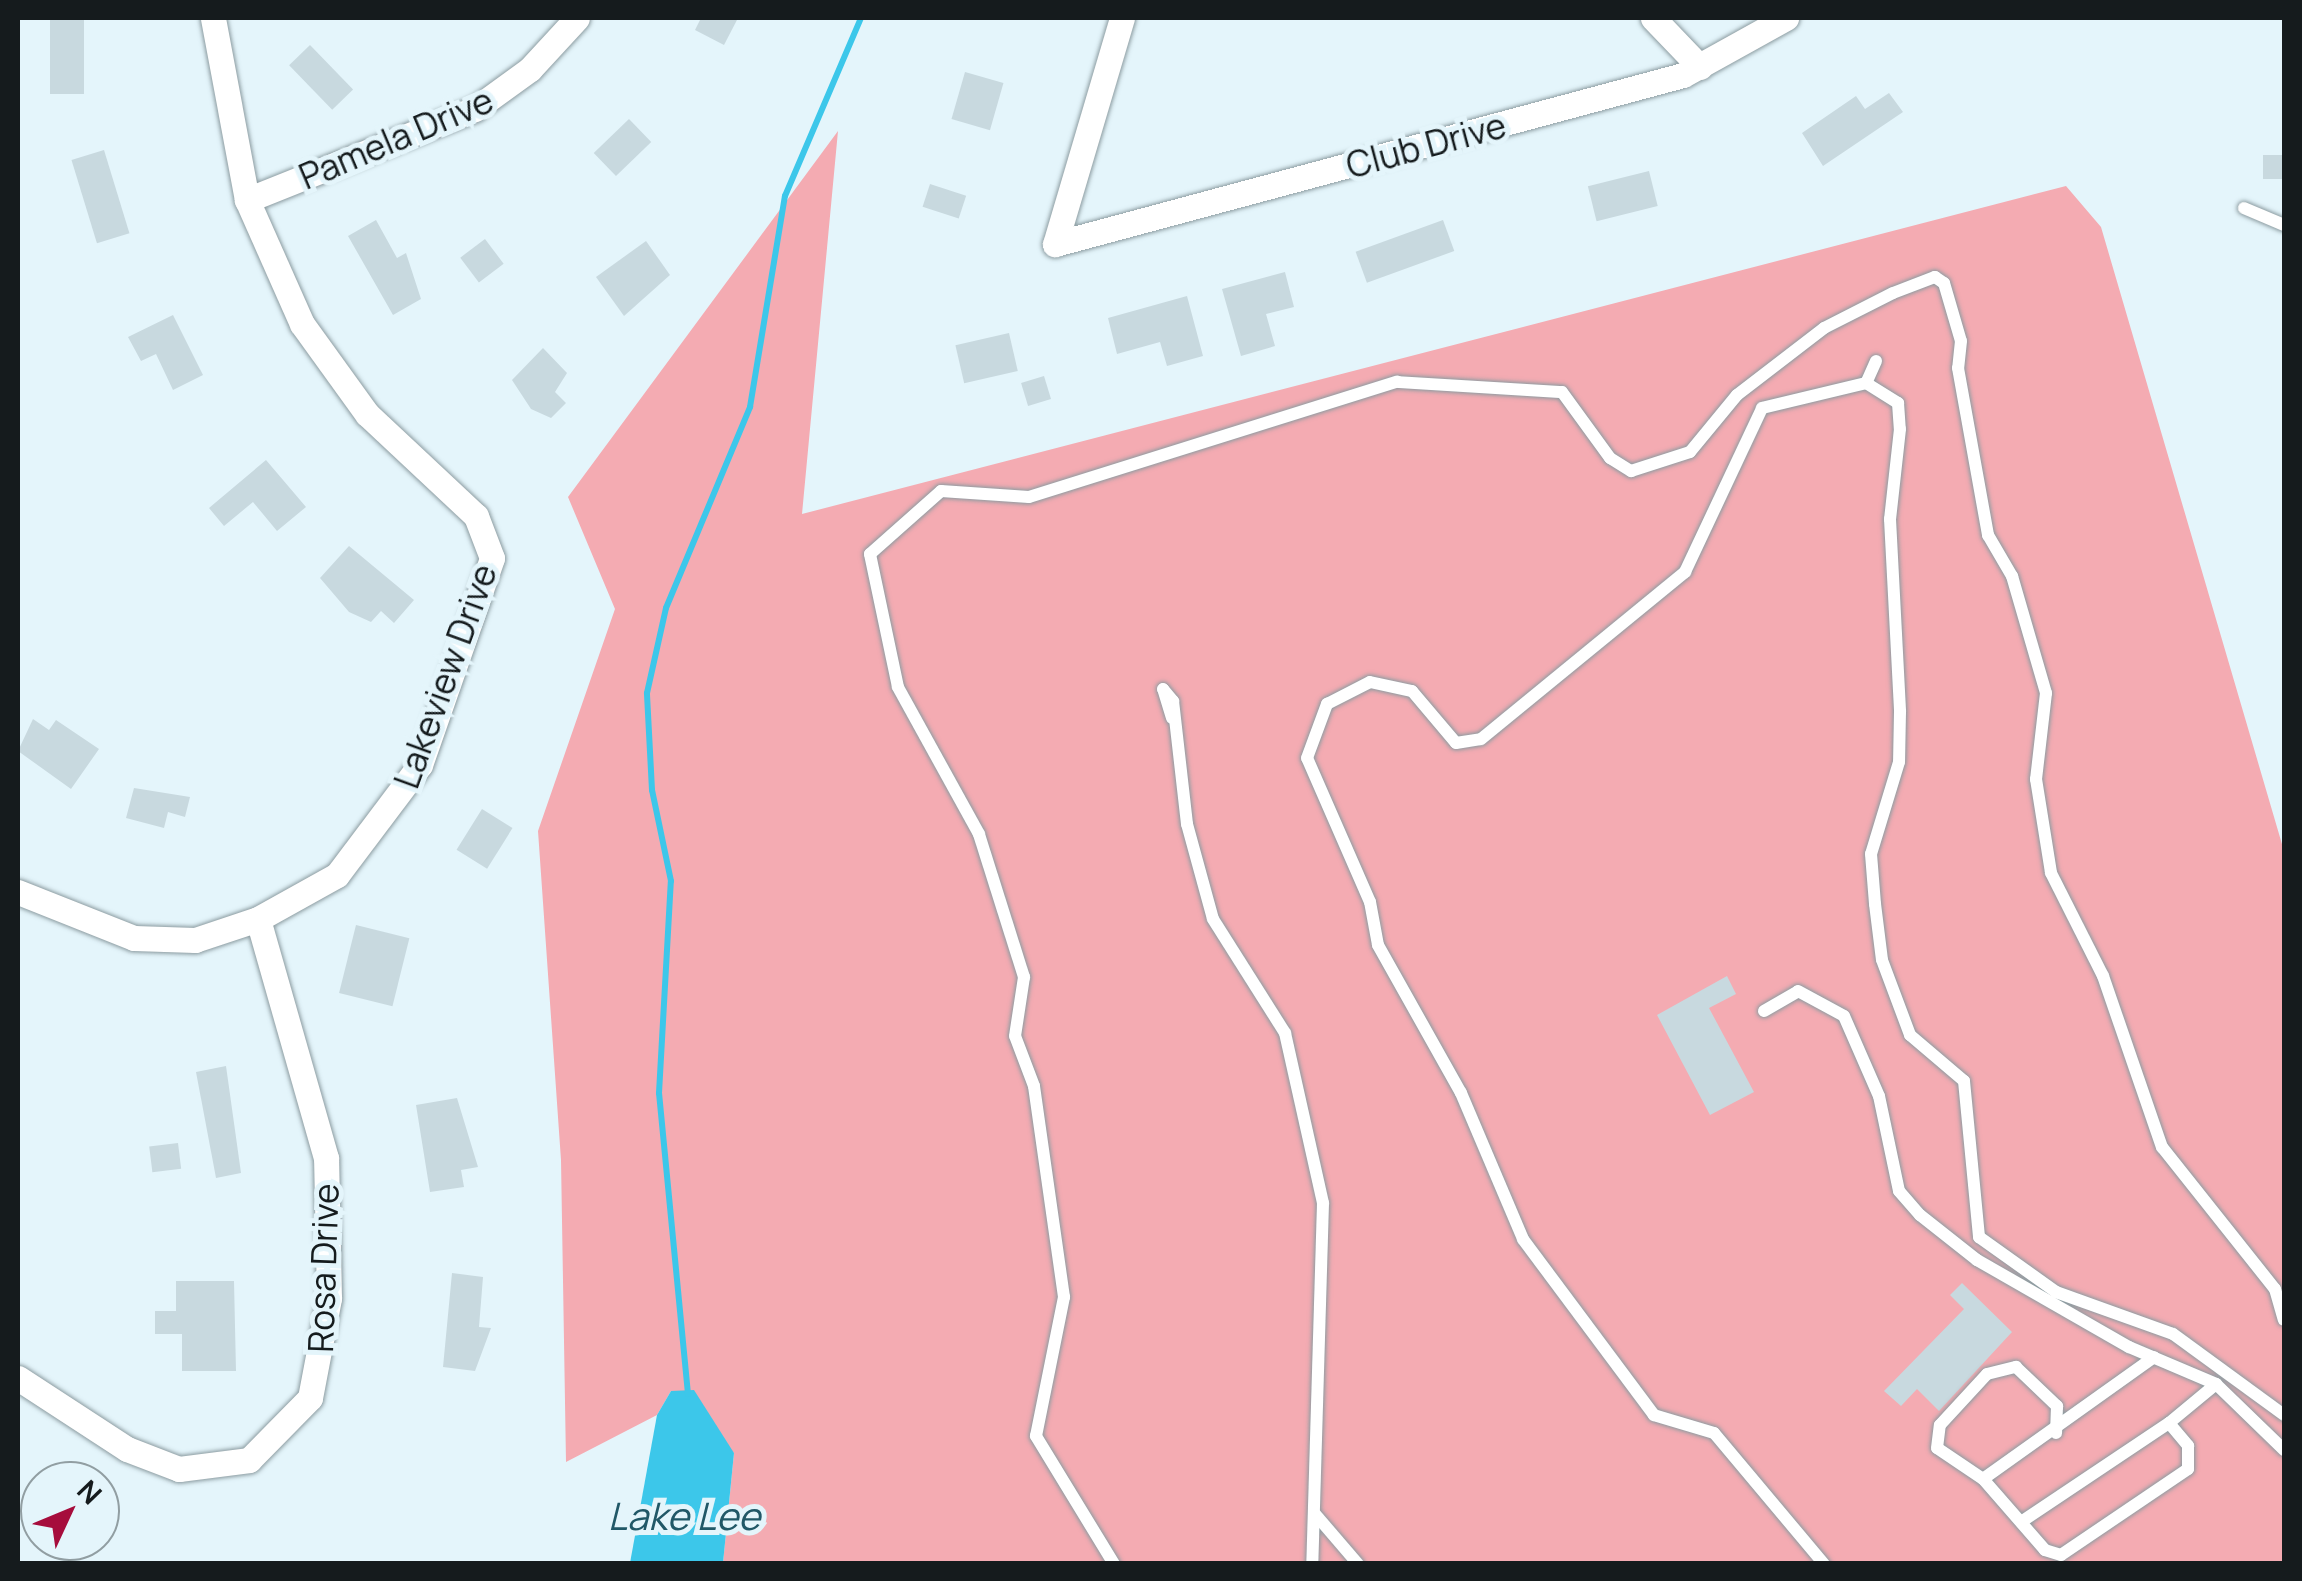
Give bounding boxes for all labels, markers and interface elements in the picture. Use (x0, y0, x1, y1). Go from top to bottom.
street label: Pamela Drive (293, 78, 499, 198)
street label: Club Drive (1342, 104, 1510, 186)
street label: Lakeview Drive (385, 558, 505, 794)
street label: Rosa Drive (299, 1183, 347, 1353)
north arrow (20, 1461, 120, 1561)
text: N (69, 1471, 111, 1512)
water label: Lake Lee (608, 1493, 760, 1539)

